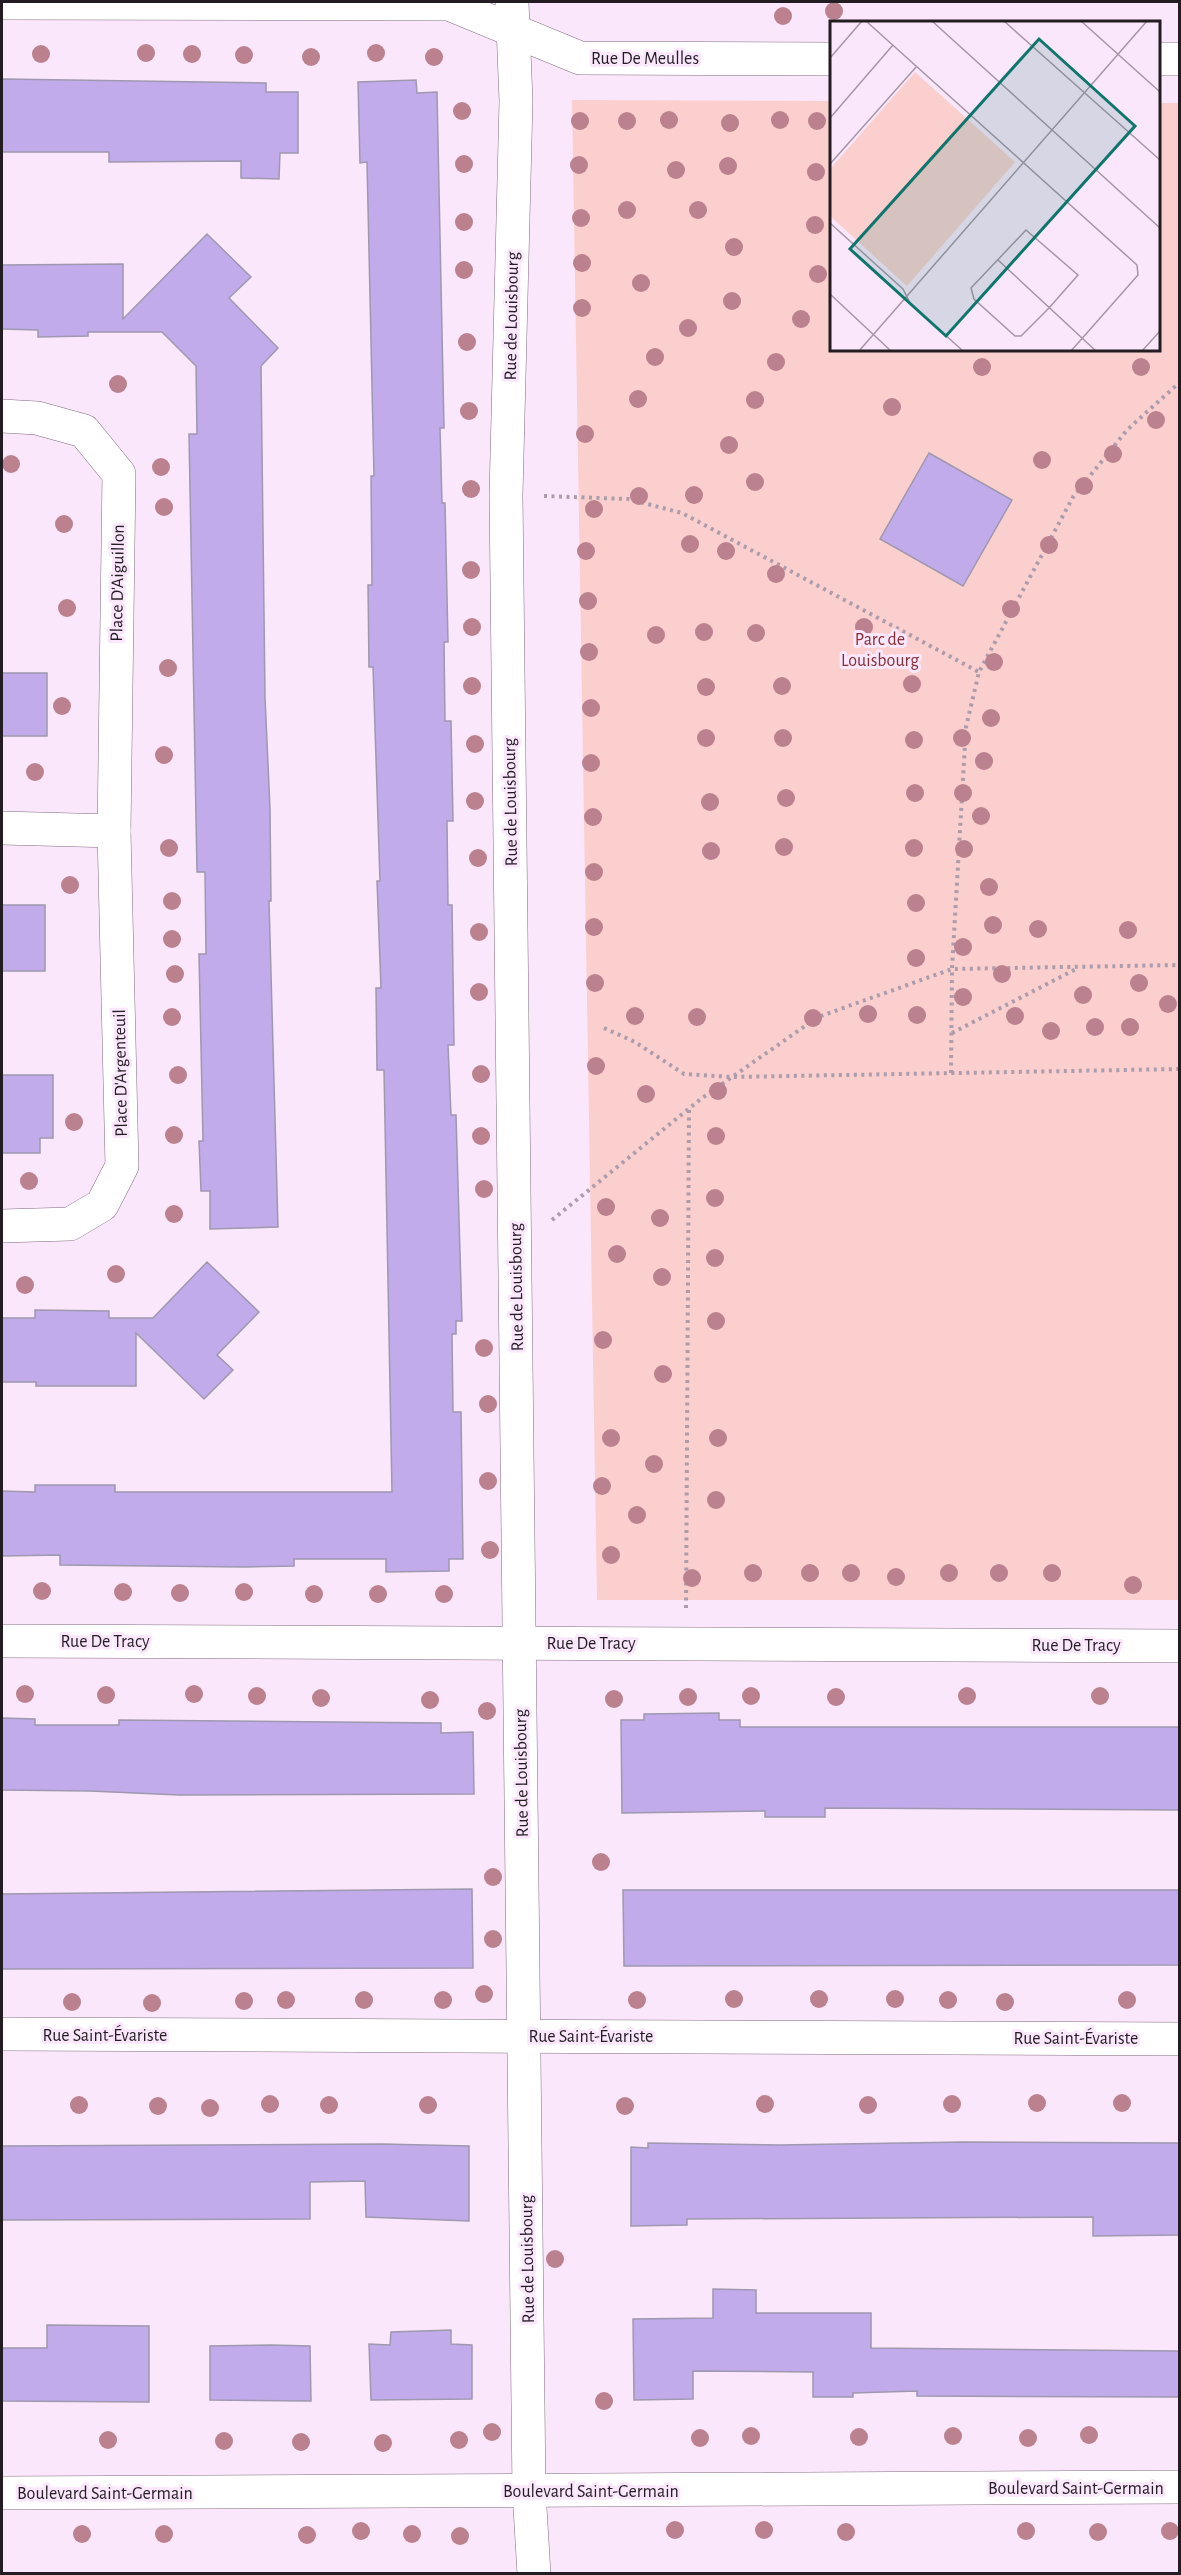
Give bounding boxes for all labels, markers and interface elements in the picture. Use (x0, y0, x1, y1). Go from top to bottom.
inset map (830, 21, 1160, 351)
street label: Rue De Meulles (591, 50, 699, 68)
street label: Rue de Louisbourg (502, 251, 522, 380)
street label: Place D'Aiguillon (108, 524, 128, 642)
park label: Parc de Louisbourg (841, 631, 919, 670)
street label: Rue de Louisbourg (501, 737, 521, 866)
street label: Place D'Argenteuil (111, 1009, 131, 1137)
street label: Rue de Louisbourg (507, 1222, 527, 1351)
street label: Rue De Tracy (60, 1633, 150, 1651)
street label: Rue De Tracy (546, 1635, 636, 1653)
street label: Rue De Tracy (1031, 1637, 1121, 1655)
street label: Rue de Louisbourg (512, 1708, 532, 1837)
street label: Rue Saint-Évariste (43, 2024, 167, 2045)
street label: Rue Saint-Évariste (529, 2025, 653, 2046)
street label: Rue Saint-Évariste (1014, 2027, 1138, 2048)
street label: Rue de Louisbourg (518, 2194, 538, 2323)
street label: Boulevard Saint-Germain (988, 2480, 1164, 2498)
street label: Boulevard Saint-Germain (503, 2483, 679, 2501)
street label: Boulevard Saint-Germain (17, 2485, 193, 2503)

